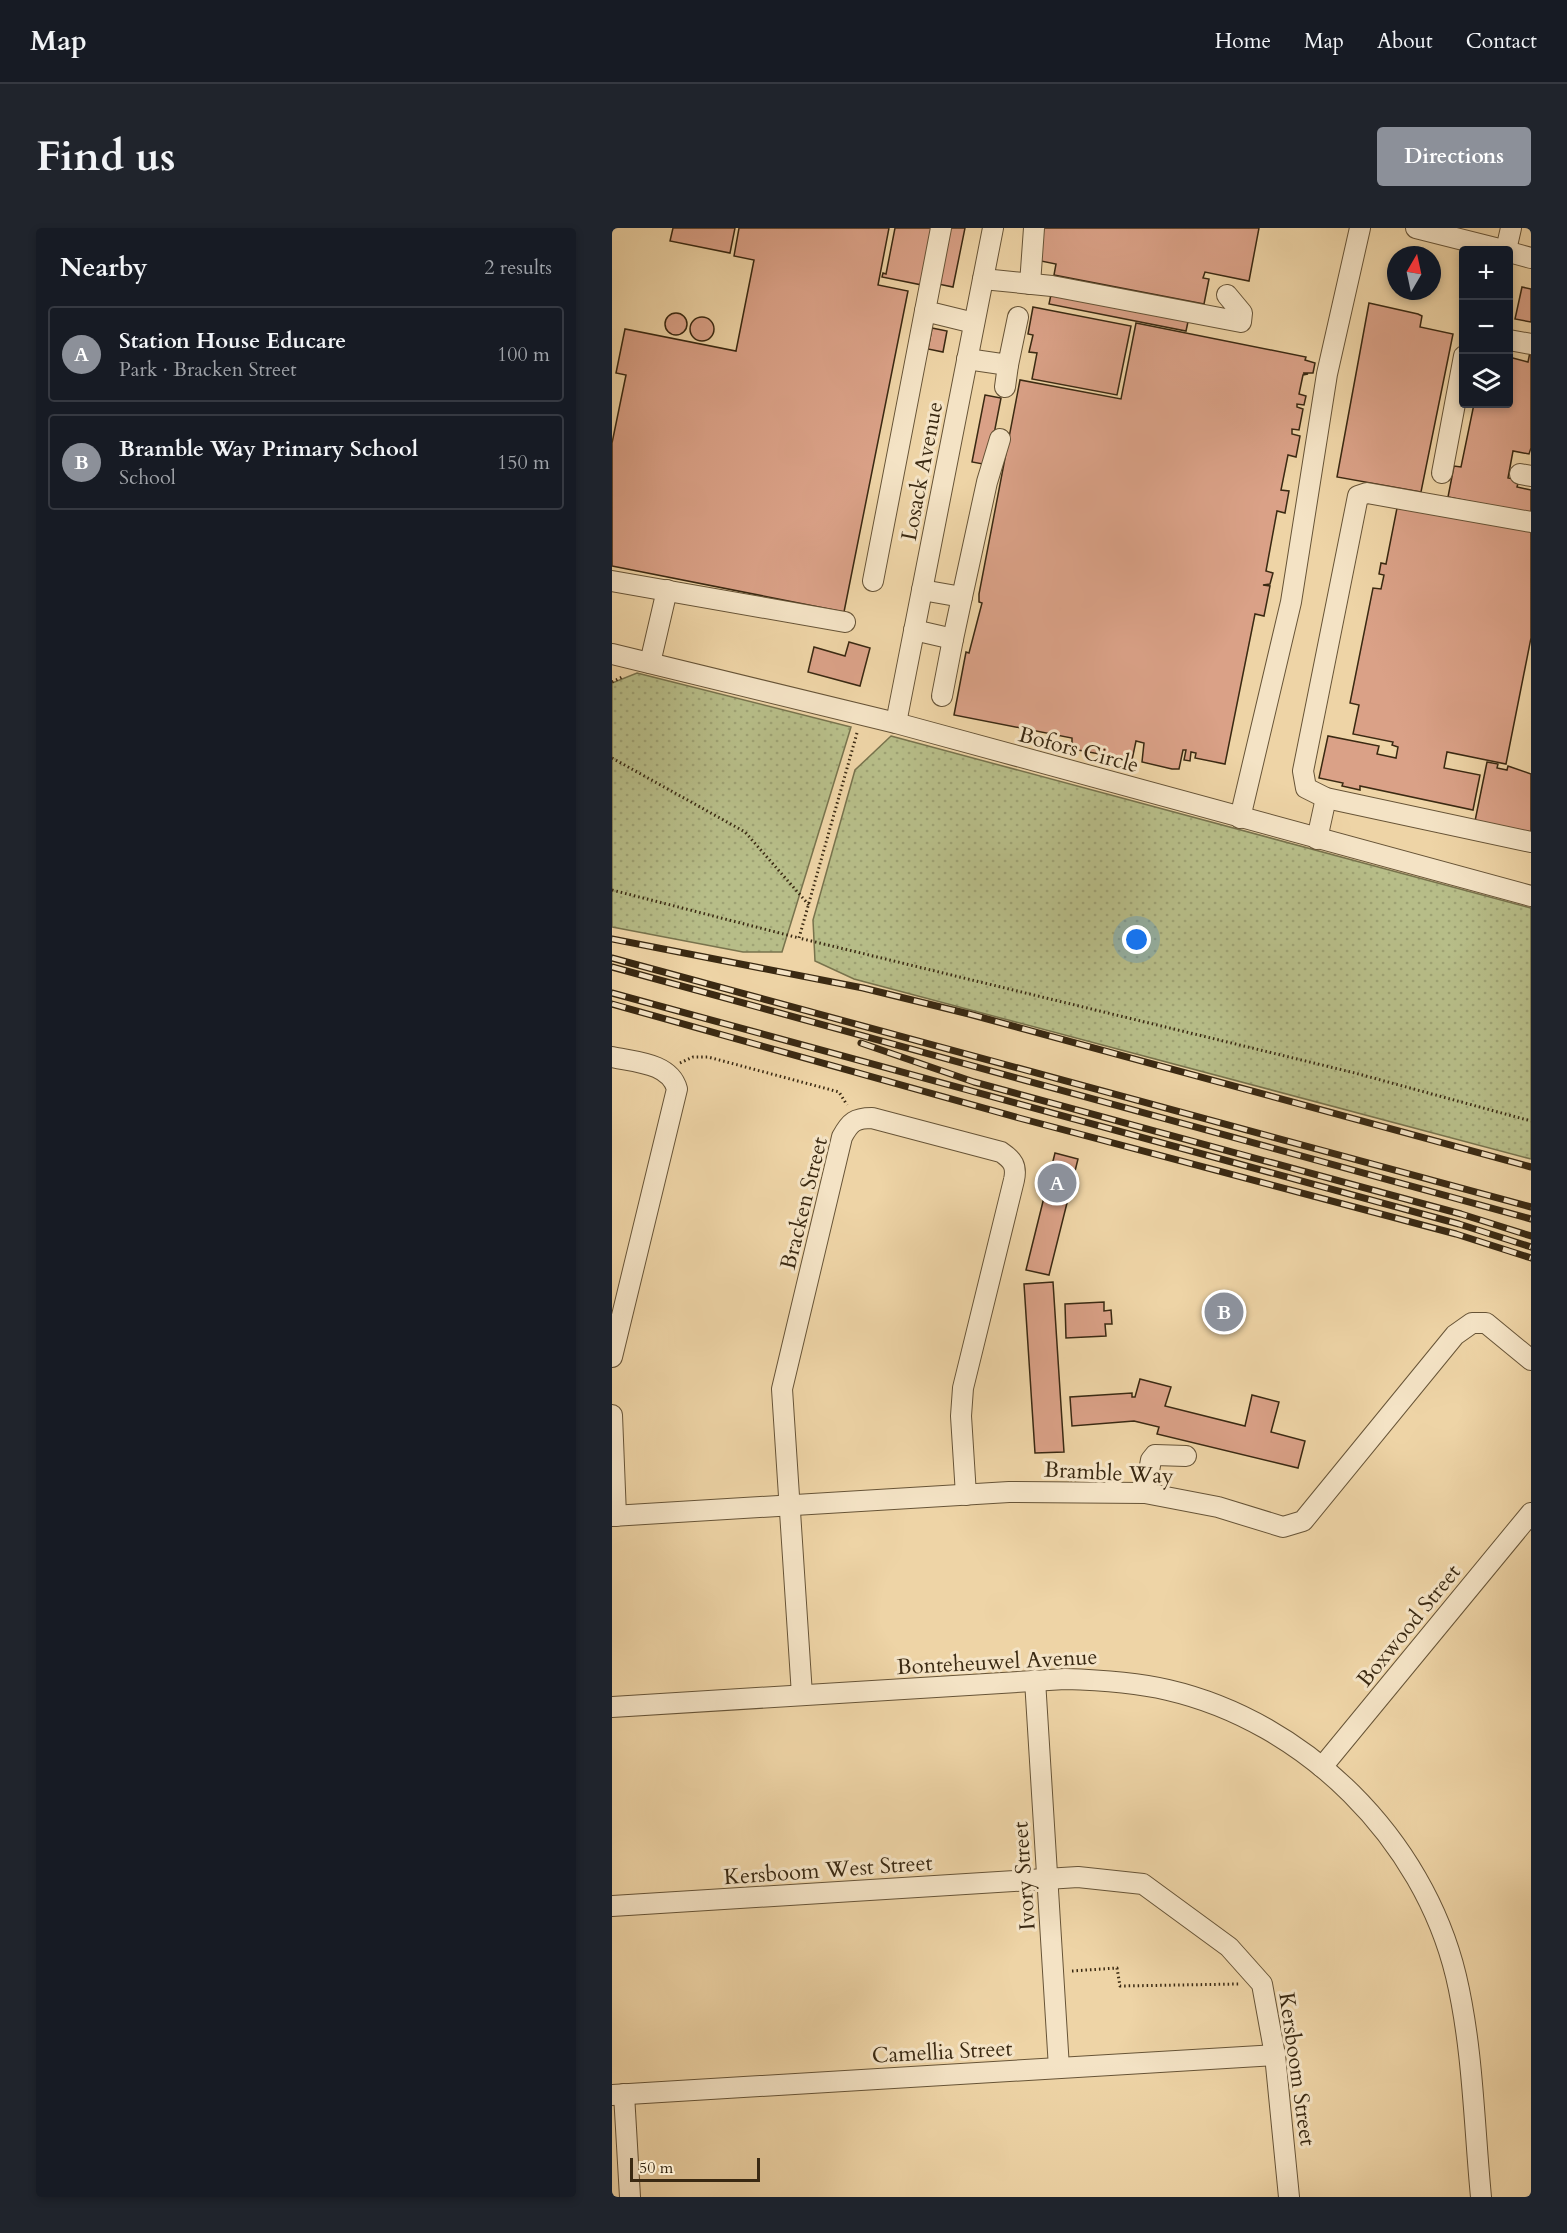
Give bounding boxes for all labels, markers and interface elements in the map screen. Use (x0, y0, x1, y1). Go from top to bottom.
text: Map (30, 22, 87, 60)
text: Home (1215, 27, 1271, 56)
text: Map (1304, 27, 1344, 56)
text: About (1377, 27, 1433, 56)
text: Contact (1466, 27, 1537, 56)
button: Directions (1377, 127, 1531, 186)
text: Find us (36, 128, 176, 185)
north arrow (1387, 246, 1441, 300)
map controls (1459, 246, 1513, 408)
button: + (1459, 246, 1513, 300)
text: Nearby (60, 250, 148, 285)
text: 2 results (484, 254, 552, 281)
button: − (1459, 300, 1513, 354)
text: Station House Educare (119, 326, 346, 356)
text: A (74, 341, 89, 368)
text: 100 m (497, 341, 550, 368)
button: layers (1459, 354, 1513, 408)
text: Park · Bracken Street (119, 356, 297, 383)
street label: Losack Avenue (894, 399, 950, 543)
text: Bramble Way Primary School (119, 434, 418, 464)
text: B (74, 449, 89, 476)
text: 150 m (497, 449, 550, 476)
text: School (119, 464, 176, 491)
street label: Bofors Circle (1015, 720, 1142, 780)
your location (1122, 925, 1151, 954)
street label: Bracken Street (773, 1134, 835, 1273)
pin: A (1038, 1160, 1076, 1206)
pin: B (1204, 1290, 1244, 1334)
street label: Bramble Way (1043, 1455, 1175, 1491)
street label: Boxwood Street (1350, 1558, 1468, 1693)
street label: Bonteheuwel Avenue (896, 1642, 1098, 1682)
street label: Ivory Street (1005, 1820, 1043, 1931)
street label: Kersboom West Street (723, 1848, 934, 1892)
street label: Kersboom Street (1271, 1990, 1323, 2148)
street label: Camellia Street (871, 2033, 1013, 2071)
scale bar (630, 2155, 760, 2182)
text: 50 m (639, 2157, 673, 2179)

